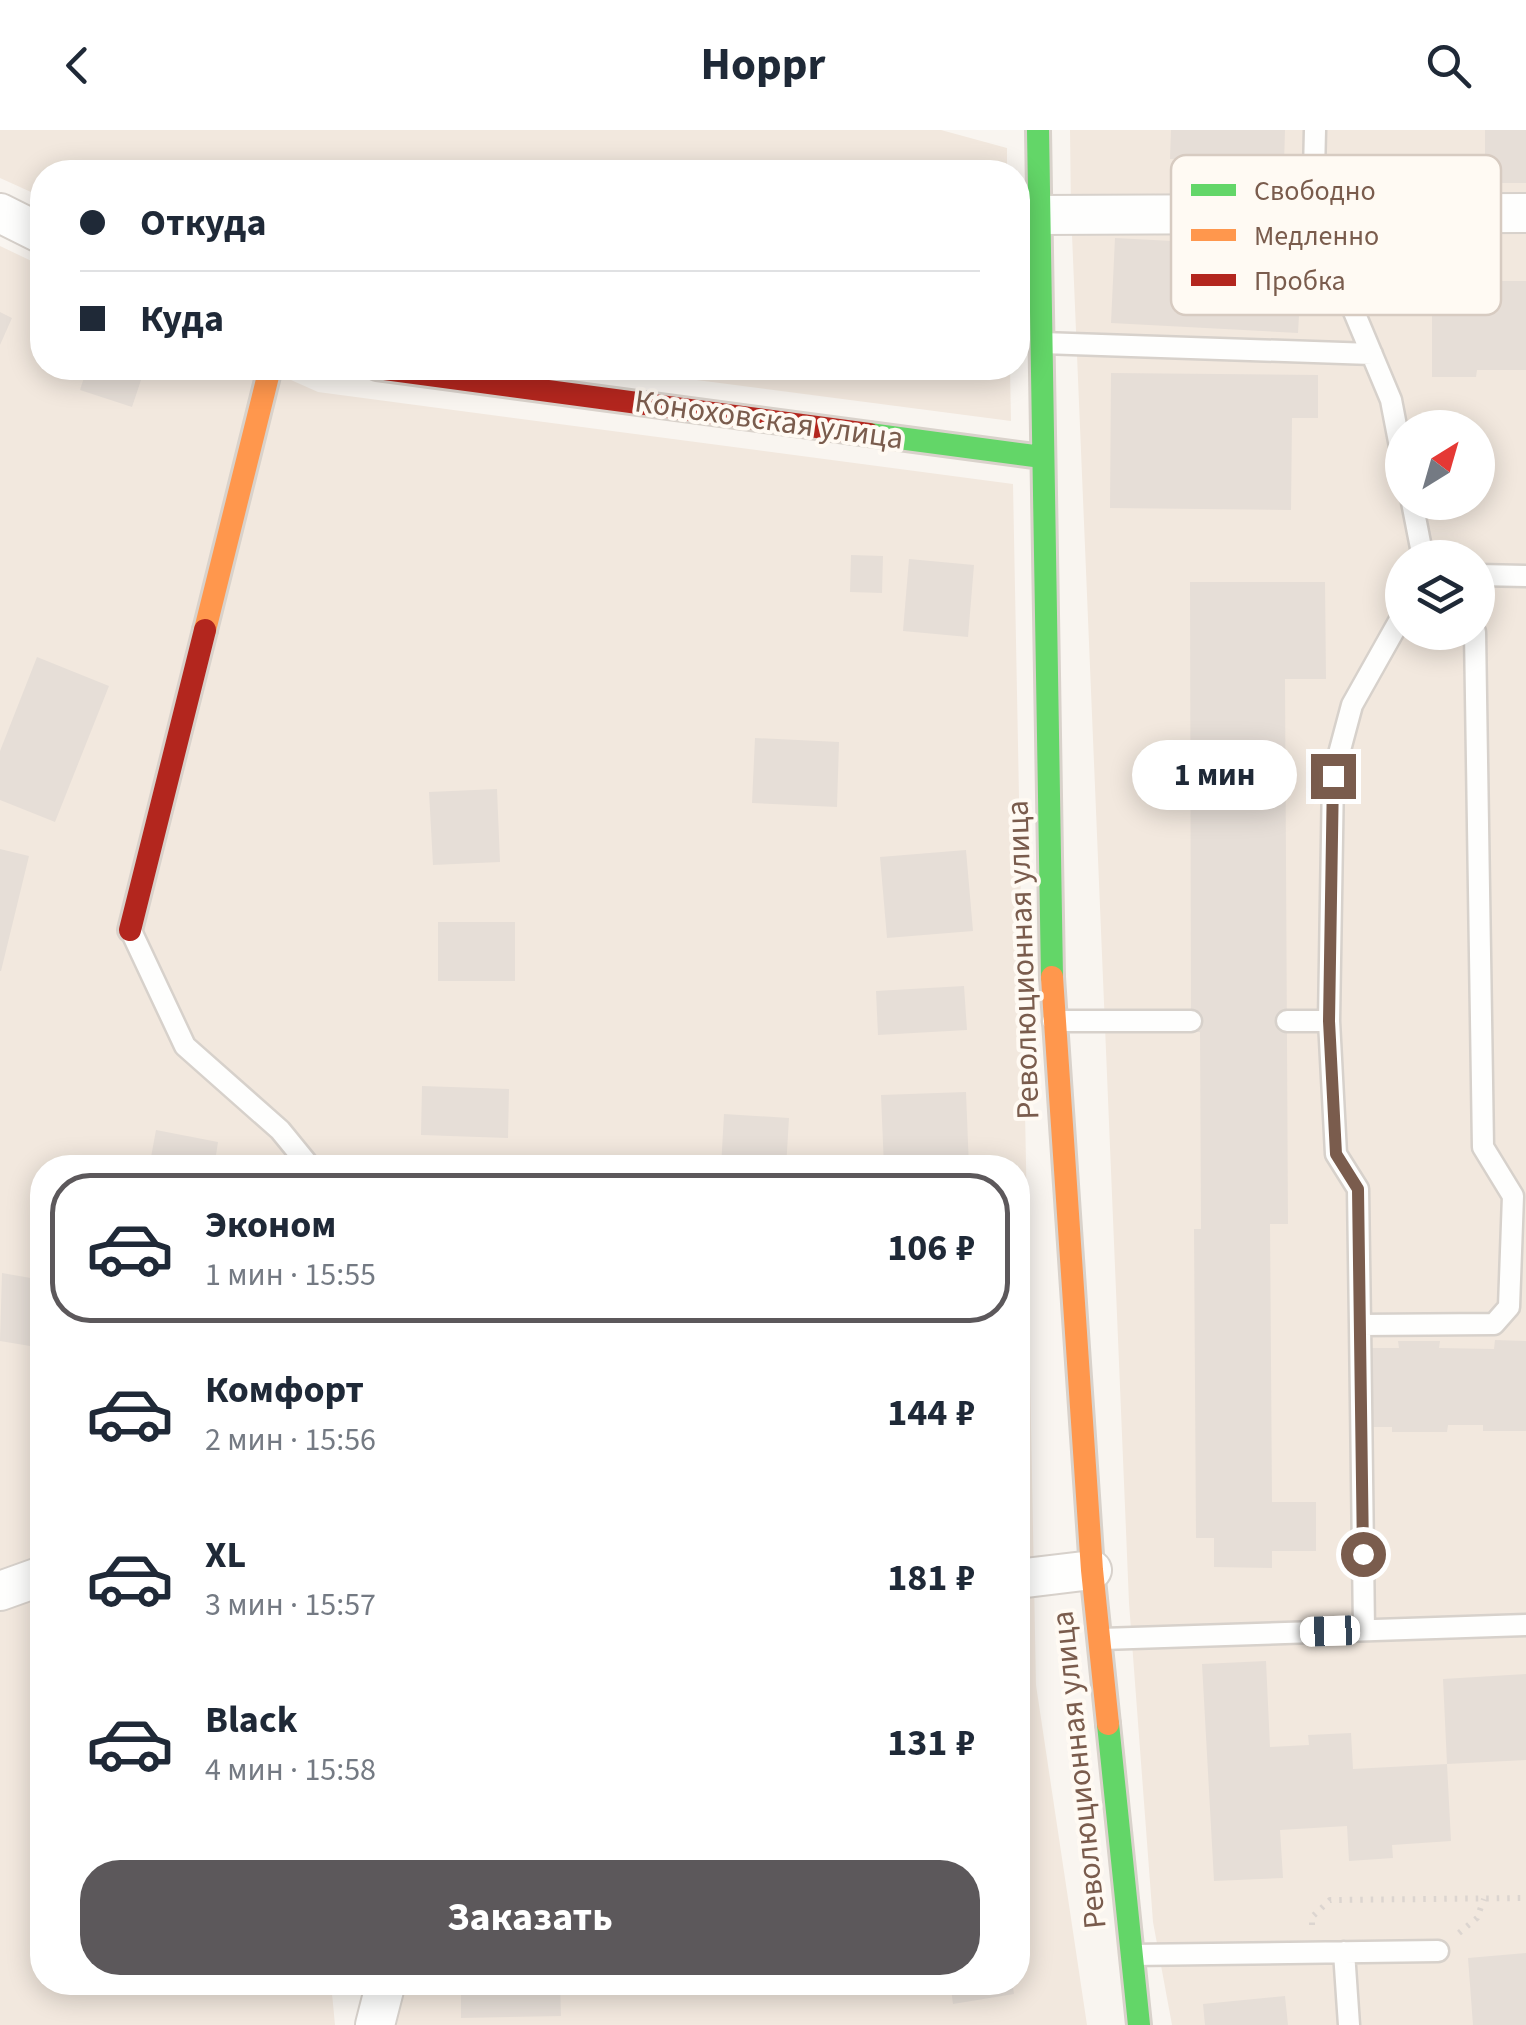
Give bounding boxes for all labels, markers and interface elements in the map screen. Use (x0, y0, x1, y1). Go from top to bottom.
text: Hoppr (701, 33, 825, 97)
icon: back (50, 38, 105, 93)
icon: search (1421, 38, 1476, 93)
legend (1171, 155, 1501, 315)
text: Свободно (1254, 171, 1376, 211)
text: Откуда (140, 196, 267, 250)
text: Медленно (1254, 216, 1379, 256)
text: Пробка (1254, 261, 1346, 301)
text: Куда (140, 292, 224, 346)
street label: Коноховская улица (632, 378, 906, 462)
north arrow (1385, 410, 1495, 520)
map controls (1385, 410, 1495, 650)
button: layers (1385, 540, 1495, 650)
callout: 1 мин (1133, 741, 1298, 811)
text: 1 мин (1174, 752, 1255, 798)
route end (1311, 754, 1356, 799)
street label: Революционная улица (994, 800, 1052, 1120)
text: Эконом (205, 1198, 336, 1252)
icon: car (85, 1203, 175, 1293)
text: 106 ₽ (887, 1221, 975, 1275)
text: 1 мин · 15:55 (205, 1252, 376, 1298)
text: Комфорт (205, 1363, 364, 1417)
icon: car (85, 1368, 175, 1458)
text: 144 ₽ (887, 1386, 975, 1440)
text: 2 мин · 15:56 (205, 1417, 376, 1463)
text: XL (205, 1528, 246, 1582)
route start (1341, 1532, 1386, 1577)
icon: car (85, 1533, 175, 1623)
text: 181 ₽ (887, 1551, 975, 1605)
text: 3 мин · 15:57 (205, 1582, 376, 1628)
street label: Революционная улица (1039, 1609, 1119, 1931)
car (1299, 1615, 1361, 1647)
text: Black (205, 1693, 298, 1747)
icon: car (85, 1698, 175, 1788)
text: 131 ₽ (887, 1716, 975, 1770)
text: 4 мин · 15:58 (205, 1747, 376, 1793)
button: Заказать (80, 1860, 980, 1975)

